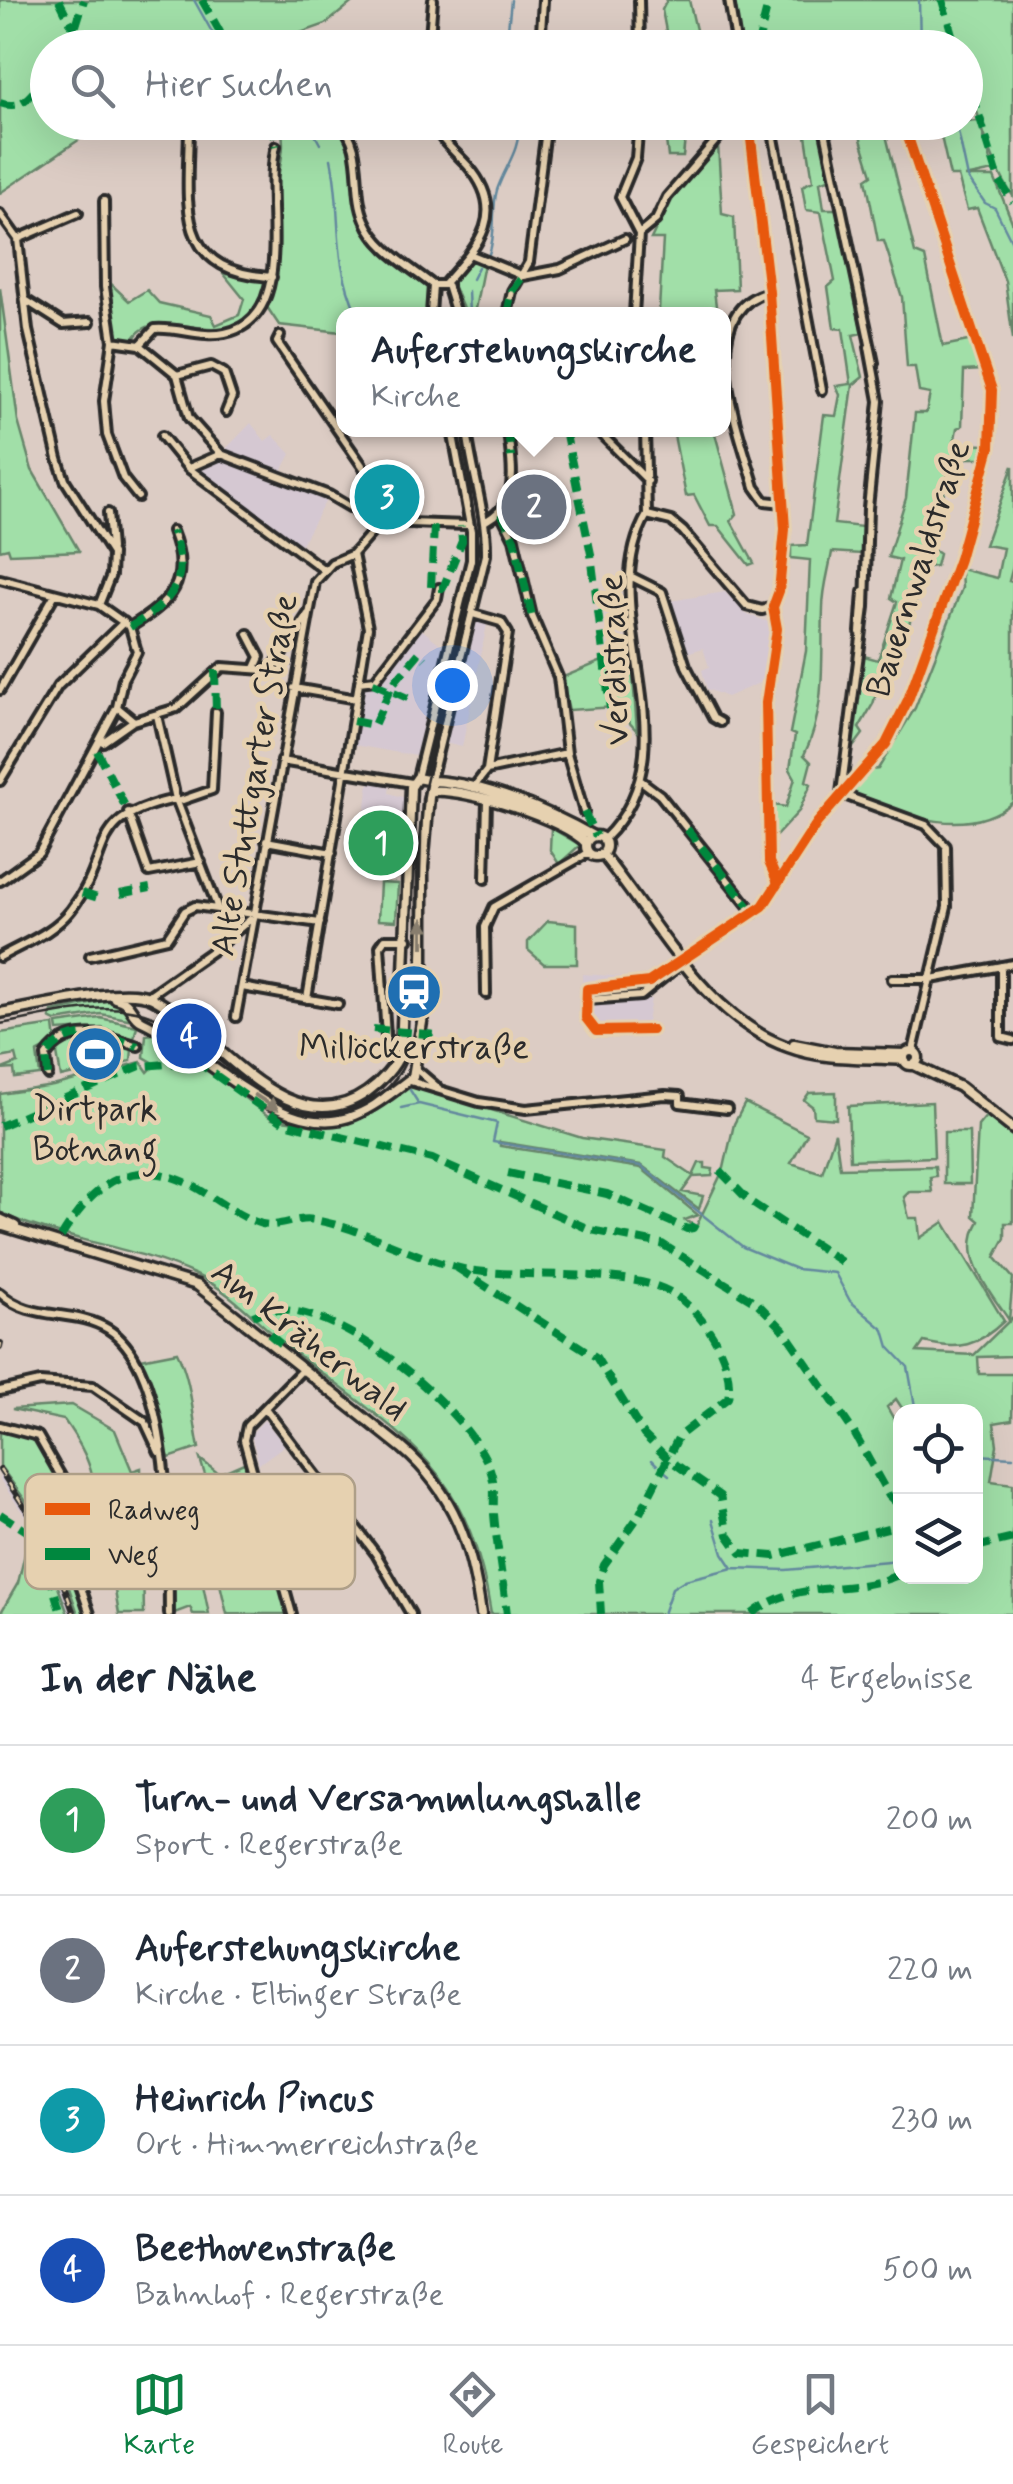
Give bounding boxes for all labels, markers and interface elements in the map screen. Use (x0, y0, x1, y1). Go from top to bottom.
search box (30, 30, 983, 140)
icon: search (65, 58, 120, 113)
text: Hier suchen (145, 61, 333, 110)
popup (336, 307, 731, 437)
text: Auferstehungskirche (371, 327, 696, 376)
text: Kirche (371, 376, 461, 418)
street label: Bauernwaldstraße (856, 435, 982, 703)
pin: 3 (354, 460, 420, 534)
pin: 2 (502, 470, 566, 544)
street label: Verdistraße (589, 574, 641, 746)
street label: Alte Stuttgarter Straße (201, 590, 309, 960)
your location (427, 660, 478, 711)
pin: 1 (348, 806, 414, 880)
one-way arrow (415, 916, 431, 948)
station icon: Millöckerstraße (384, 962, 444, 1022)
pin: 4 (156, 998, 222, 1074)
sports icon: Dirtpark Botnang (65, 1024, 125, 1084)
place label: Millöckerstraße (299, 1025, 529, 1071)
place label: Dirtpark Botnang (32, 1087, 158, 1177)
one-way arrow (252, 1093, 279, 1111)
street label: Am Kräherwald (201, 1250, 417, 1432)
map controls (893, 1404, 983, 1584)
button: locate (893, 1404, 983, 1494)
legend (25, 1474, 355, 1589)
text: Radweg (108, 1493, 200, 1530)
button: layers (893, 1494, 983, 1584)
text: Weg (108, 1538, 159, 1578)
text: In der Nähe (40, 1652, 257, 1707)
text: 4 Ergebnisse (801, 1658, 973, 1700)
text: Turn- und Versammlungshalle (135, 1775, 642, 1824)
text: 1 (65, 1799, 80, 1841)
text: 200 m (886, 1799, 973, 1841)
text: Sport · Regerstraße (135, 1824, 403, 1866)
text: Auferstehungskirche (135, 1925, 460, 1974)
text: 2 (65, 1949, 80, 1991)
text: 220 m (887, 1949, 973, 1991)
text: Kirche · Eltinger Straße (135, 1974, 462, 2016)
text: Heinrich Pincus (135, 2075, 374, 2124)
text: 3 (65, 2099, 80, 2141)
text: 230 m (890, 2099, 973, 2141)
text: Ort · Himmerreichstraße (135, 2124, 479, 2166)
text: Beethovenstraße (135, 2225, 396, 2274)
text: 4 (63, 2249, 82, 2291)
text: 500 m (882, 2249, 973, 2291)
text: Bahnhof · Regerstraße (135, 2274, 444, 2316)
tab: Karte (124, 2367, 195, 2464)
tab: Route (442, 2367, 503, 2464)
tab: Gespeichert (751, 2367, 889, 2464)

